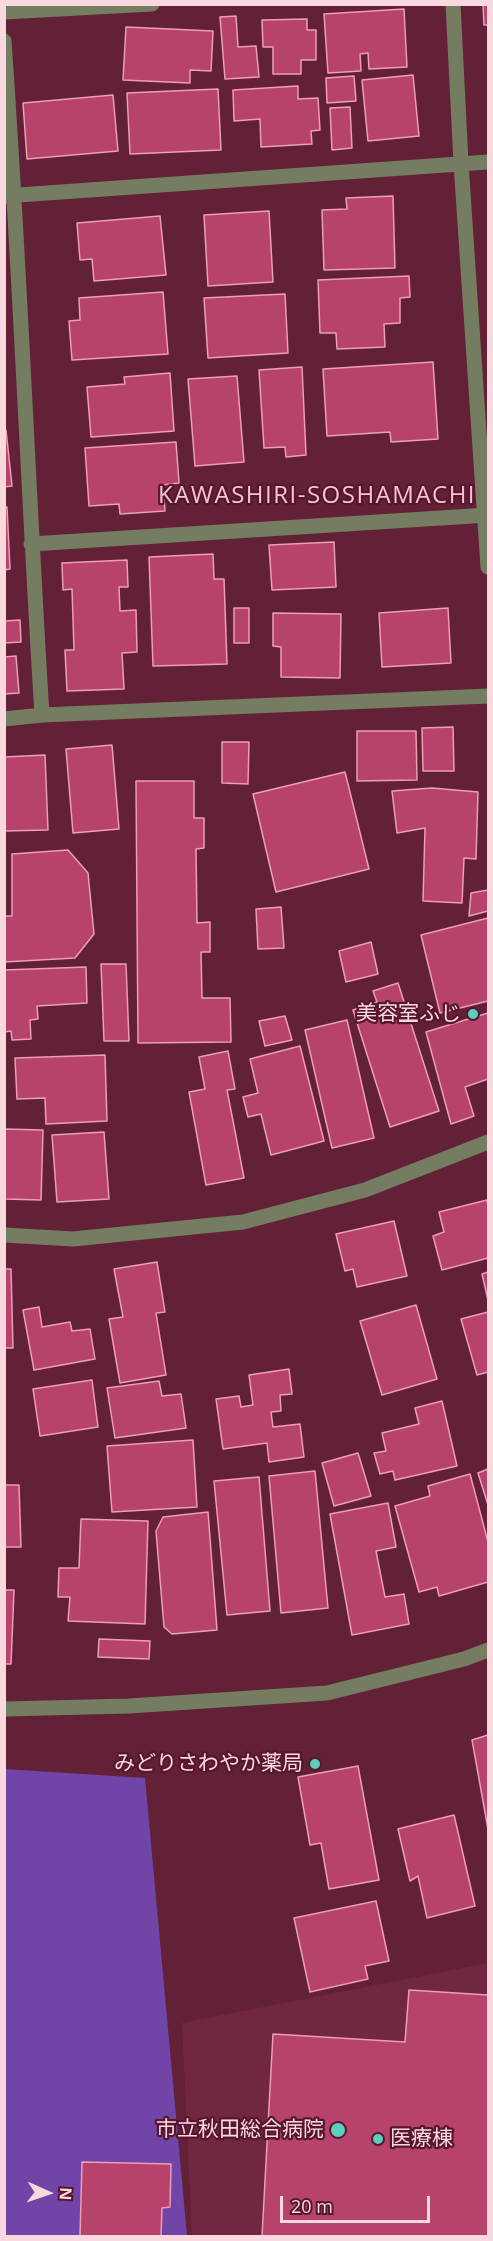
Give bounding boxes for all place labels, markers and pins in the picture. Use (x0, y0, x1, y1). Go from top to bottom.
place label: 美容室ふじ (356, 1001, 461, 1027)
marker: 美容室ふじ (466, 1007, 480, 1021)
place label: みどりさわやか薬局 (114, 1751, 303, 1777)
marker: みどりさわやか薬局 (308, 1757, 322, 1771)
place label: 市立秋田総合病院 (156, 2117, 324, 2143)
marker: 市立秋田総合病院 (329, 2121, 347, 2139)
place label: 医療棟 (390, 2126, 453, 2152)
marker: 医療棟 (371, 2132, 385, 2146)

